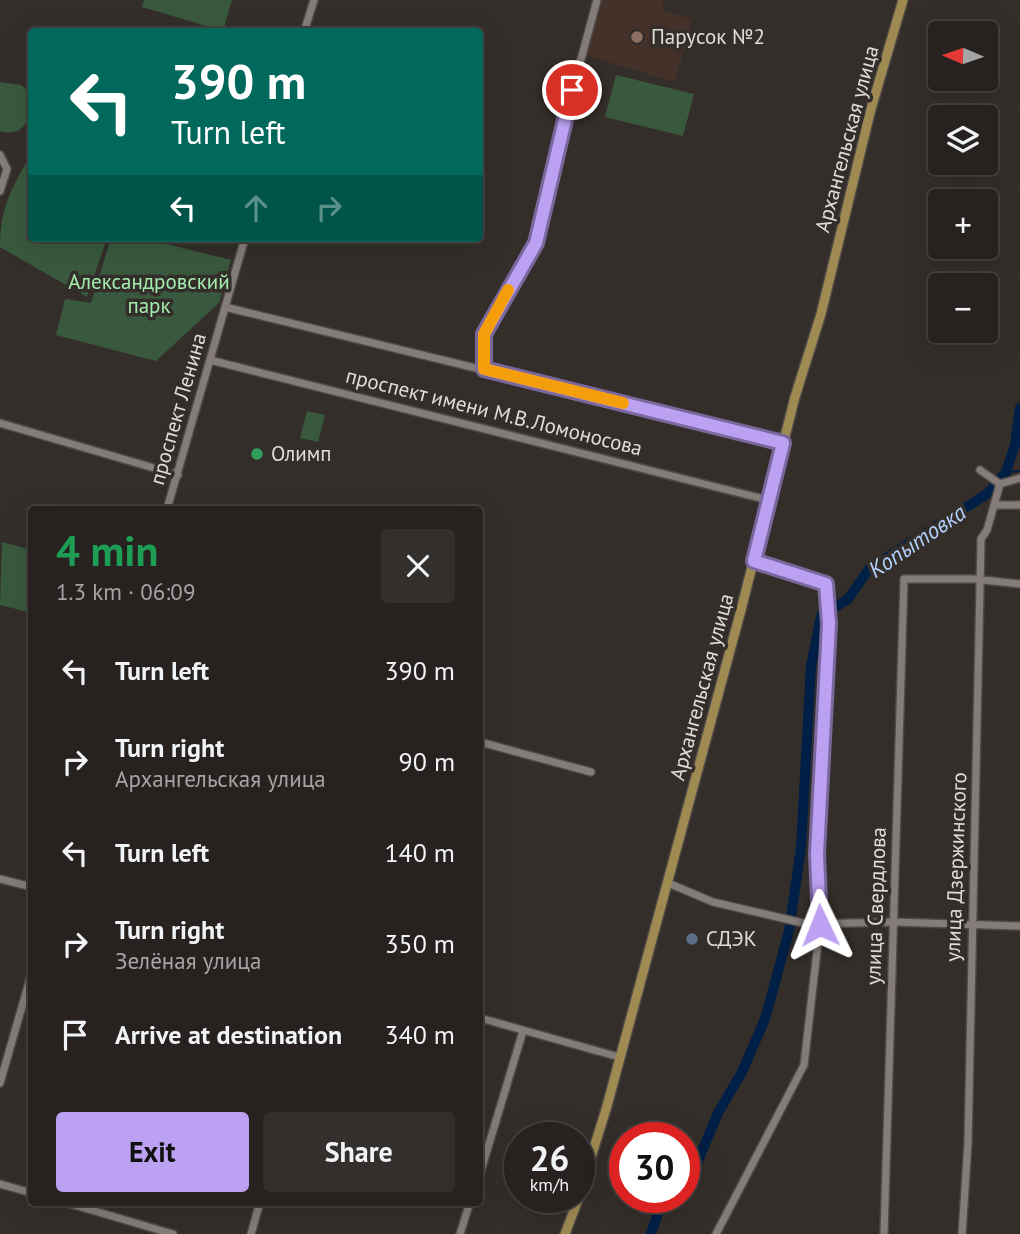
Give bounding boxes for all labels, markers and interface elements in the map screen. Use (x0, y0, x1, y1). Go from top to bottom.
north arrow (928, 21, 998, 91)
map controls (928, 21, 998, 343)
place label: Парусок №2 (651, 23, 765, 50)
marker: Парусок №2 (629, 29, 645, 45)
street label: Архангельская улица (809, 42, 884, 235)
text: 390 m (171, 49, 306, 113)
icon: left (56, 56, 147, 147)
pin (542, 60, 602, 120)
icon: arrive (553, 71, 591, 109)
button: layers (928, 105, 998, 175)
text: Turn left (171, 111, 286, 153)
icon: left (164, 189, 202, 227)
icon: ahead (237, 189, 275, 227)
icon: right (310, 189, 348, 227)
button: + (928, 189, 998, 259)
park label: Александровский парк (68, 268, 230, 319)
button: − (928, 273, 998, 343)
street label: проспект Ленина (143, 330, 212, 488)
street label: проспект имени М.В.Ломоносова (343, 362, 645, 461)
place label: Олимп (271, 440, 332, 467)
marker: Олимп (249, 446, 265, 462)
water label: Копытовка (862, 497, 971, 584)
text: 4 min (56, 523, 158, 578)
button: close (381, 529, 455, 603)
text: 1.3 km · 06:09 (56, 577, 195, 606)
street label: Архангельская улица (664, 590, 739, 783)
icon: left (56, 652, 94, 690)
text: Turn left (115, 654, 209, 687)
text: 390 m (384, 654, 455, 687)
text: Turn right (115, 731, 224, 764)
icon: right (56, 743, 94, 781)
text: 90 m (399, 745, 455, 778)
text: Архангельская улица (115, 764, 326, 793)
street label: улица Дзержинского (939, 772, 972, 962)
street label: улица Свердлова (859, 826, 892, 985)
icon: left (56, 834, 94, 872)
text: Turn left (115, 836, 209, 869)
text: 140 m (384, 836, 455, 869)
position arrow (783, 888, 857, 962)
text: Turn right (115, 913, 224, 946)
icon: right (56, 925, 94, 963)
place label: СДЭК (706, 925, 757, 952)
text: 350 m (384, 927, 455, 960)
marker: СДЭК (684, 931, 700, 947)
text: Зелёная улица (115, 946, 261, 975)
icon: arrive (56, 1016, 94, 1054)
text: Arrive at destination (115, 1018, 342, 1051)
text: 340 m (384, 1018, 455, 1051)
button: Exit (56, 1112, 249, 1192)
button: Share (263, 1112, 455, 1192)
speed limit sign: 30 (609, 1122, 700, 1213)
text: 26 (530, 1135, 569, 1181)
text: km/h (530, 1173, 569, 1196)

